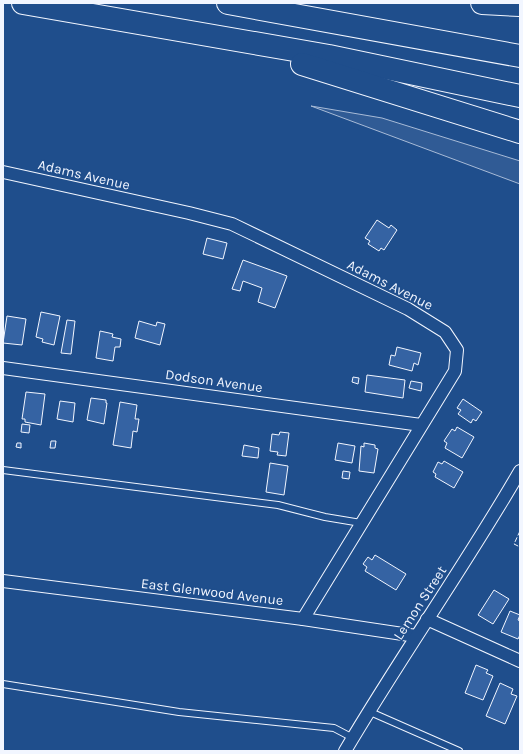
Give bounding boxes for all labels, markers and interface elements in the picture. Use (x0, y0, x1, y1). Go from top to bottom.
street label: Adams Avenue (36, 156, 132, 194)
street label: Adams Avenue (344, 256, 436, 314)
street label: Dodson Avenue (164, 366, 264, 396)
street label: Lemon Street (390, 563, 450, 643)
street label: East Glenwood Avenue (140, 575, 284, 609)

